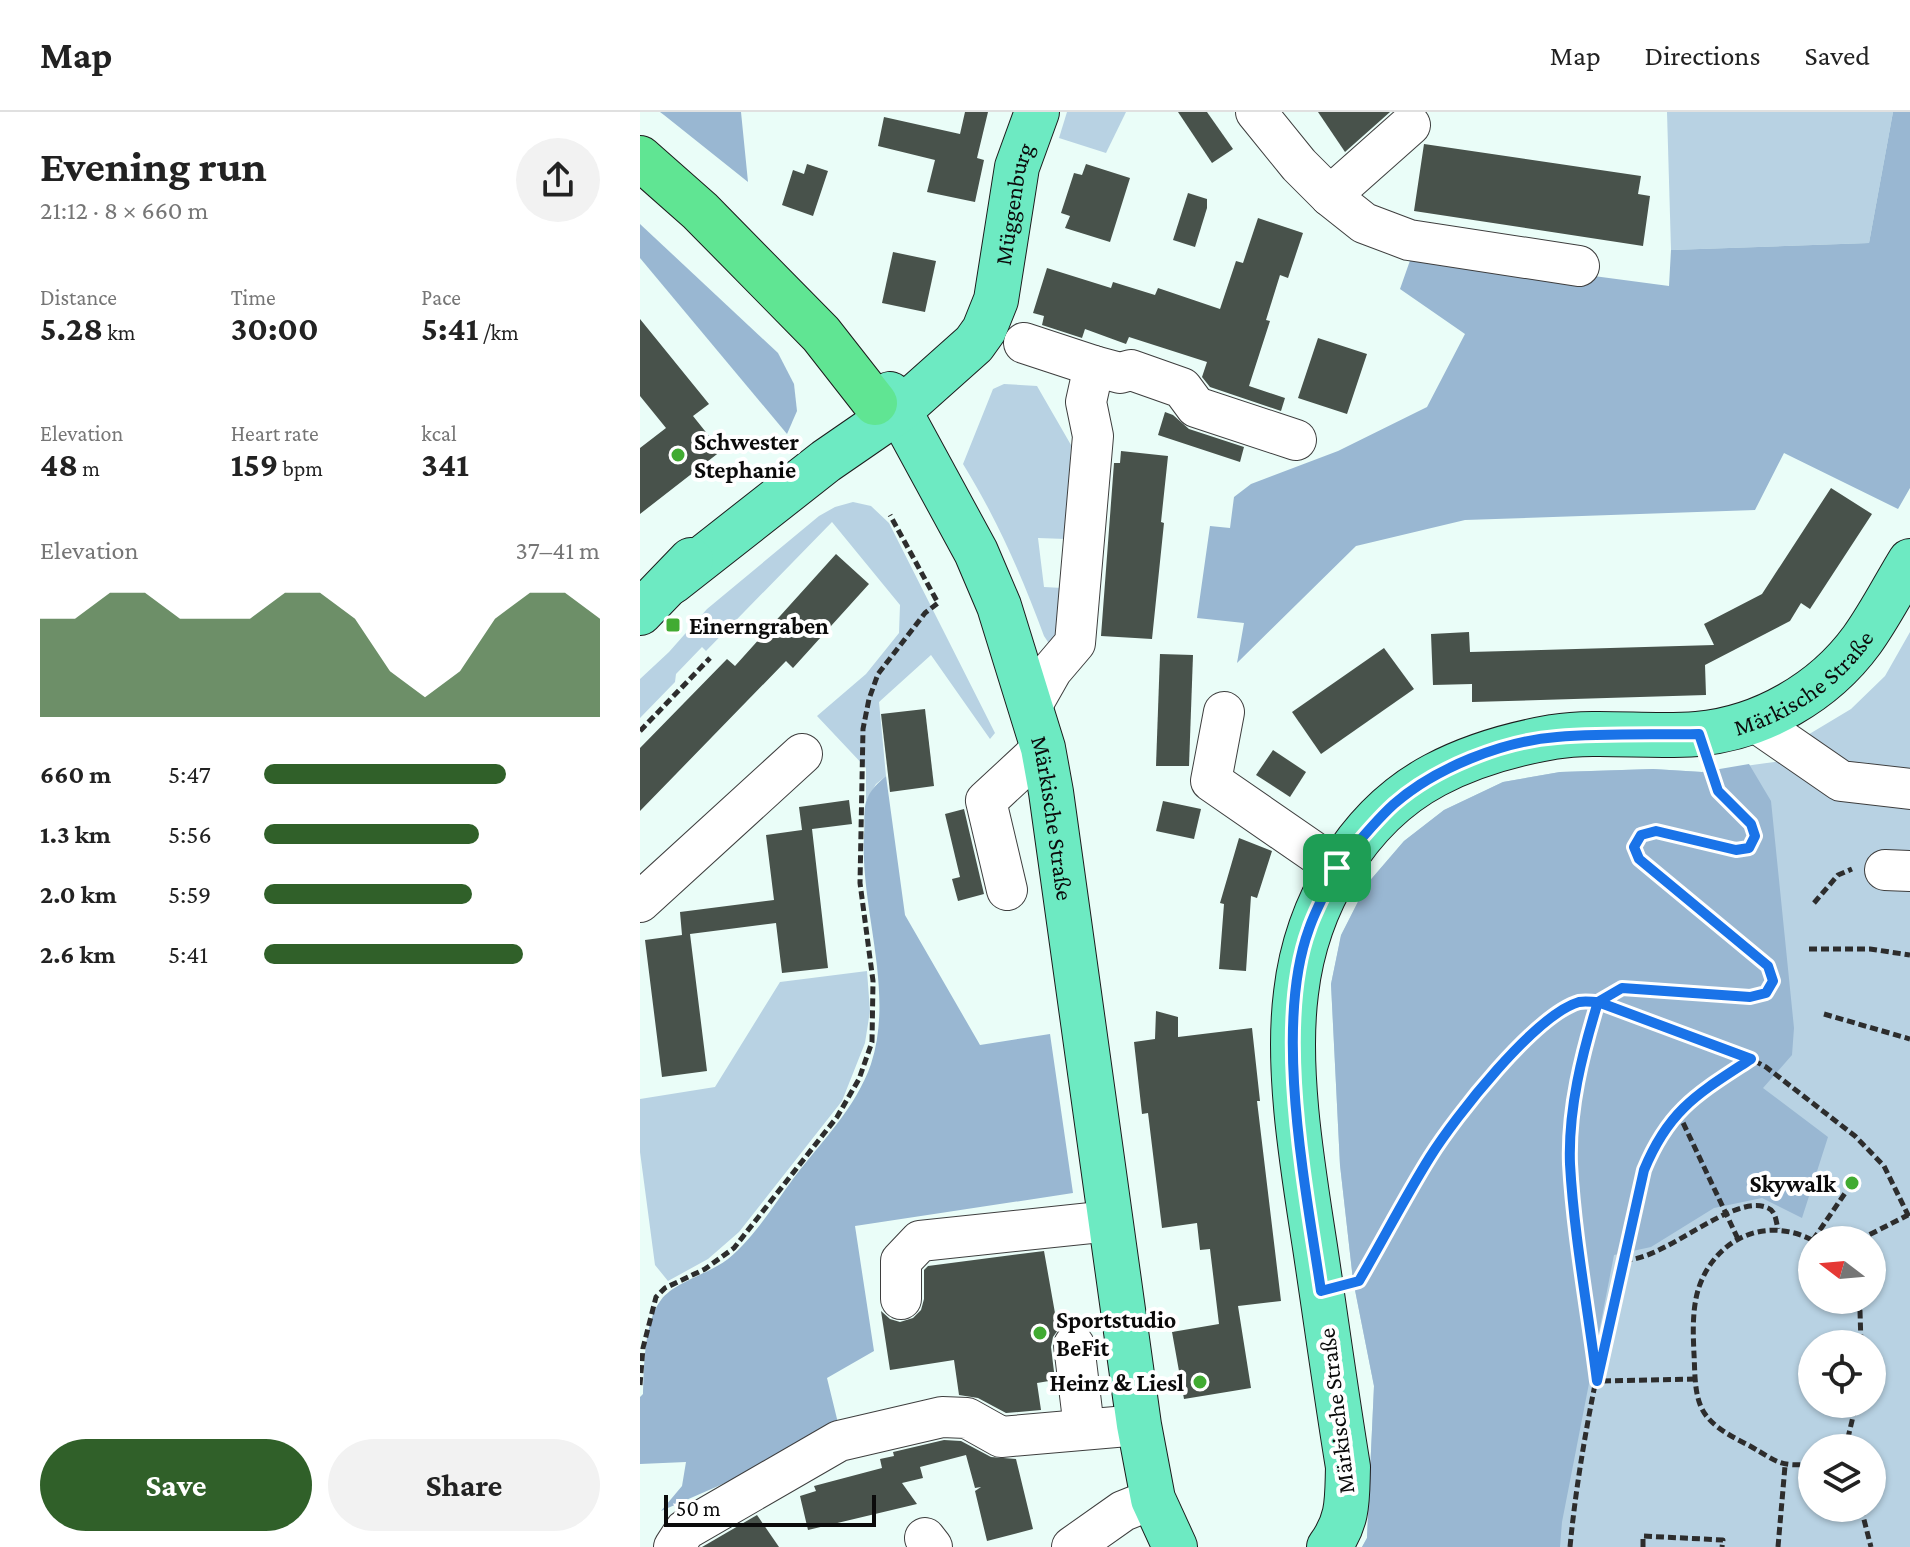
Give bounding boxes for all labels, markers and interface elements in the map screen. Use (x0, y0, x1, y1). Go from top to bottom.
text: Map (40, 34, 113, 76)
text: Map (1550, 40, 1601, 71)
text: Directions (1645, 40, 1760, 71)
text: Saved (1804, 40, 1870, 71)
button: share (516, 138, 600, 222)
street label: Müggenburg (988, 139, 1038, 267)
text: Evening run (40, 142, 267, 190)
text: 21:12 · 8 × 660 m (40, 196, 208, 225)
text: Distance (40, 285, 117, 310)
text: Time (231, 285, 276, 310)
text: Pace (421, 285, 461, 310)
text: 5.28 (40, 310, 103, 347)
text: 30:00 (231, 310, 319, 347)
text: 5:41 (421, 310, 479, 347)
text: km (103, 320, 135, 345)
text: /km (479, 320, 519, 345)
text: Elevation (40, 421, 123, 446)
text: Heart rate (231, 421, 319, 446)
text: kcal (421, 421, 457, 446)
place label: Schwester Stephanie (694, 428, 799, 483)
text: 48 (40, 446, 78, 483)
text: 159 (231, 446, 278, 483)
text: 341 (421, 446, 469, 483)
marker: Schwester Stephanie (669, 446, 687, 464)
text: m (78, 456, 100, 481)
text: bpm (278, 456, 323, 481)
text: Elevation (40, 536, 138, 565)
text: 37–41 m (516, 536, 600, 565)
place label: Einerngraben (689, 612, 829, 639)
marker: Einerngraben (664, 616, 682, 634)
street label: Märkische Straße (1730, 625, 1878, 740)
street label: Märkische Straße (1026, 732, 1079, 902)
text: 660 m (40, 760, 111, 789)
text: 5:47 (168, 760, 211, 789)
text: 1.3 km (40, 820, 111, 849)
text: 5:56 (168, 820, 212, 849)
pin (1303, 834, 1371, 902)
icon: arrive (1315, 846, 1359, 890)
text: 2.0 km (40, 880, 117, 909)
text: 5:59 (168, 880, 211, 909)
text: 2.6 km (40, 940, 116, 969)
text: 5:41 (168, 940, 208, 969)
place label: Skywalk (1749, 1170, 1837, 1197)
marker: Skywalk (1843, 1174, 1861, 1192)
north arrow (1798, 1226, 1886, 1314)
map controls (1798, 1226, 1886, 1522)
place label: Sportstudio BeFit (1056, 1306, 1176, 1361)
marker: Sportstudio BeFit (1031, 1324, 1049, 1342)
street label: Märkische Straße (1312, 1327, 1360, 1495)
button: locate (1798, 1330, 1886, 1418)
place label: Heinz & Liesl (1049, 1369, 1184, 1396)
marker: Heinz & Liesl (1191, 1373, 1209, 1391)
button: layers (1798, 1434, 1886, 1522)
button: Save (40, 1439, 312, 1531)
button: Share (328, 1439, 600, 1531)
scale bar (664, 1491, 876, 1527)
text: 50 m (676, 1496, 721, 1521)

